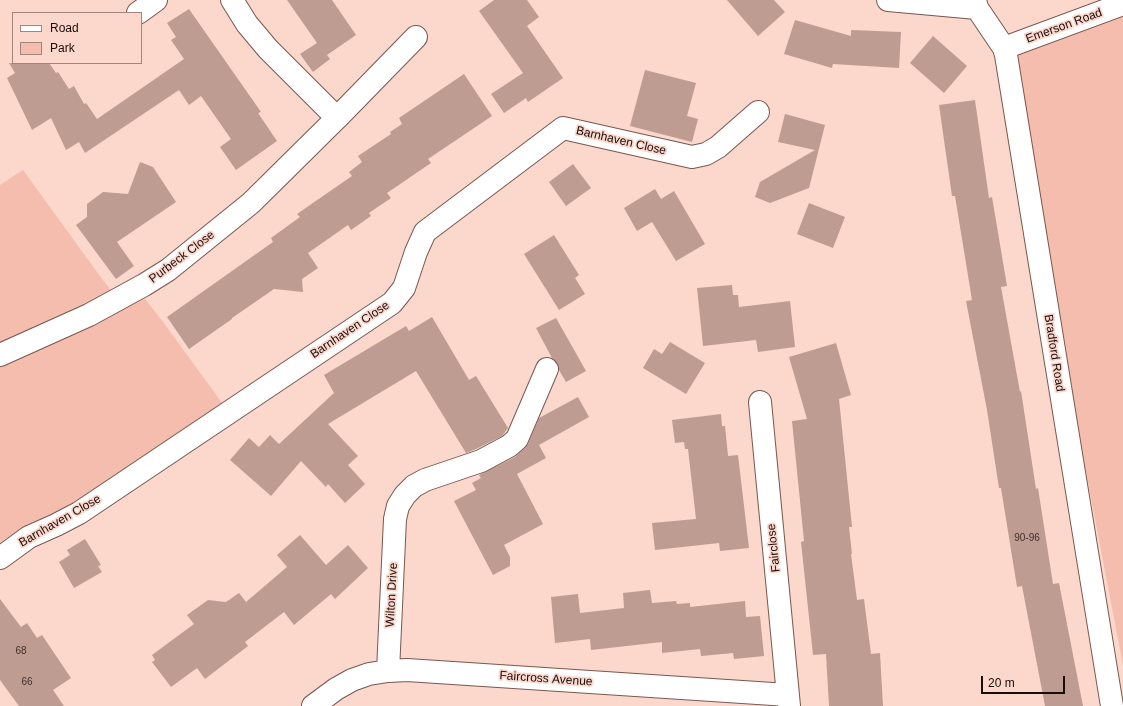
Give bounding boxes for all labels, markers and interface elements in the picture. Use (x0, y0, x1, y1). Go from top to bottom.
street label: Emerson Road (1024, 6, 1104, 46)
legend (12, 12, 142, 64)
text: Road (50, 21, 79, 35)
text: Park (50, 41, 75, 55)
street label: Barnhaven Close (575, 124, 667, 158)
street label: Purbeck Close (147, 228, 217, 286)
street label: Barnhaven Close (308, 298, 392, 362)
street label: Bradford Road (1041, 313, 1067, 393)
street label: Barnhaven Close (17, 492, 103, 550)
street label: Fairclose (764, 523, 784, 573)
house number: 90-96 (1014, 532, 1040, 544)
street label: Wilton Drive (383, 562, 401, 628)
house number: 68 (15, 645, 27, 657)
scale bar (983, 668, 1067, 694)
street label: Faircross Avenue (499, 669, 593, 689)
house number: 66 (21, 676, 33, 688)
text: 20 m (988, 676, 1015, 690)

